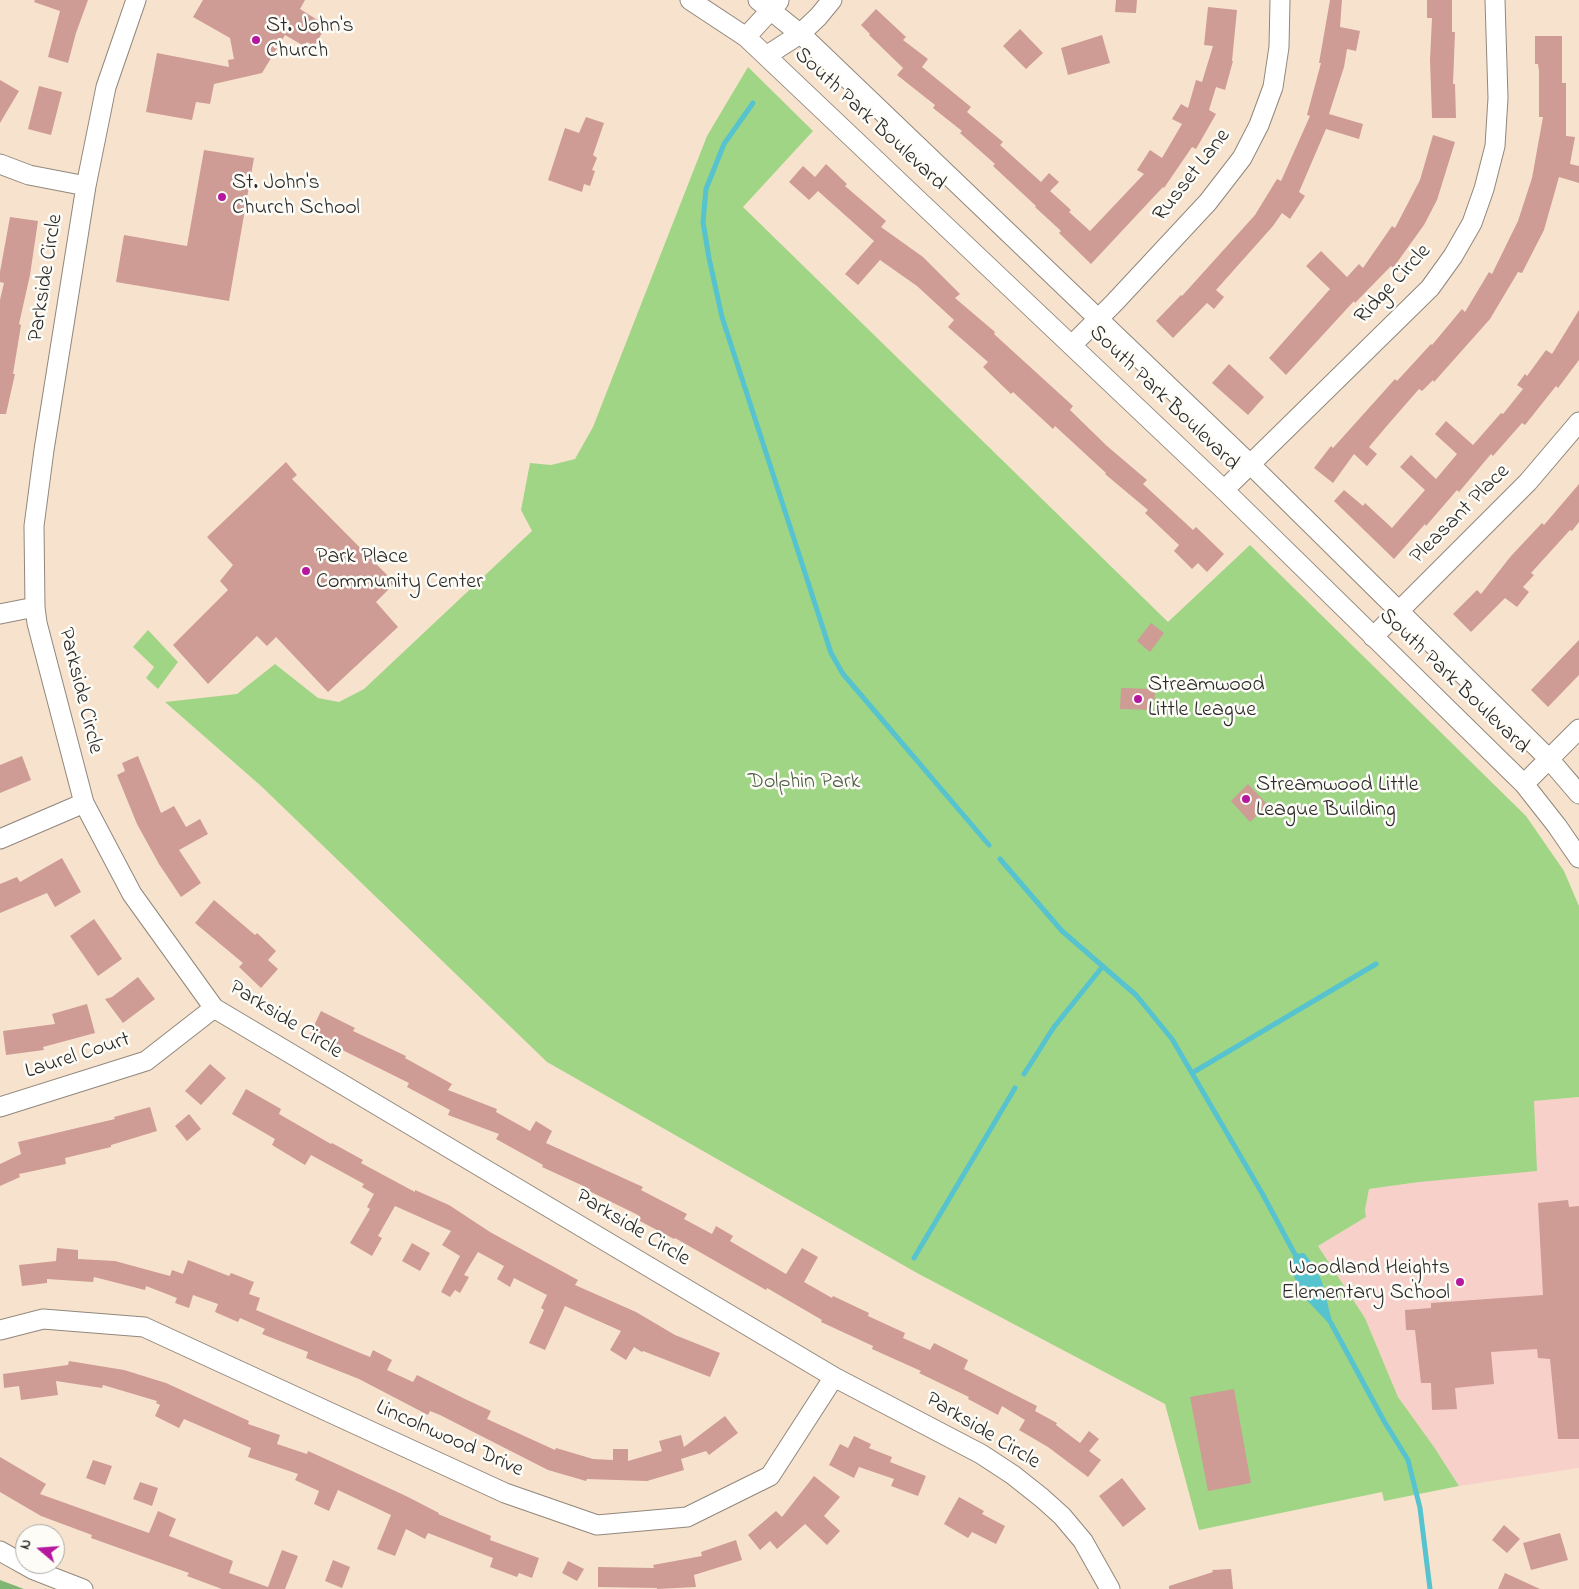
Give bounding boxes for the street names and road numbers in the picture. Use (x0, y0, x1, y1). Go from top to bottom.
street label: South Park Boulevard (787, 43, 951, 197)
street label: Russet Lane (1149, 124, 1237, 228)
street label: Parkside Circle (24, 212, 70, 344)
street label: Ridge Circle (1350, 239, 1438, 331)
street label: South Park Boulevard (1082, 321, 1244, 477)
street label: Pleasant Place (1406, 460, 1516, 570)
street label: South Park Boulevard (1372, 604, 1534, 760)
street label: Parkside Circle (51, 625, 107, 757)
street label: Parkside Circle (223, 976, 347, 1066)
street label: Laurel Court (22, 1028, 134, 1086)
street label: Parkside Circle (570, 1185, 694, 1273)
street label: Parkside Circle (920, 1388, 1044, 1476)
street label: Lincolnwood Drive (371, 1396, 527, 1484)

